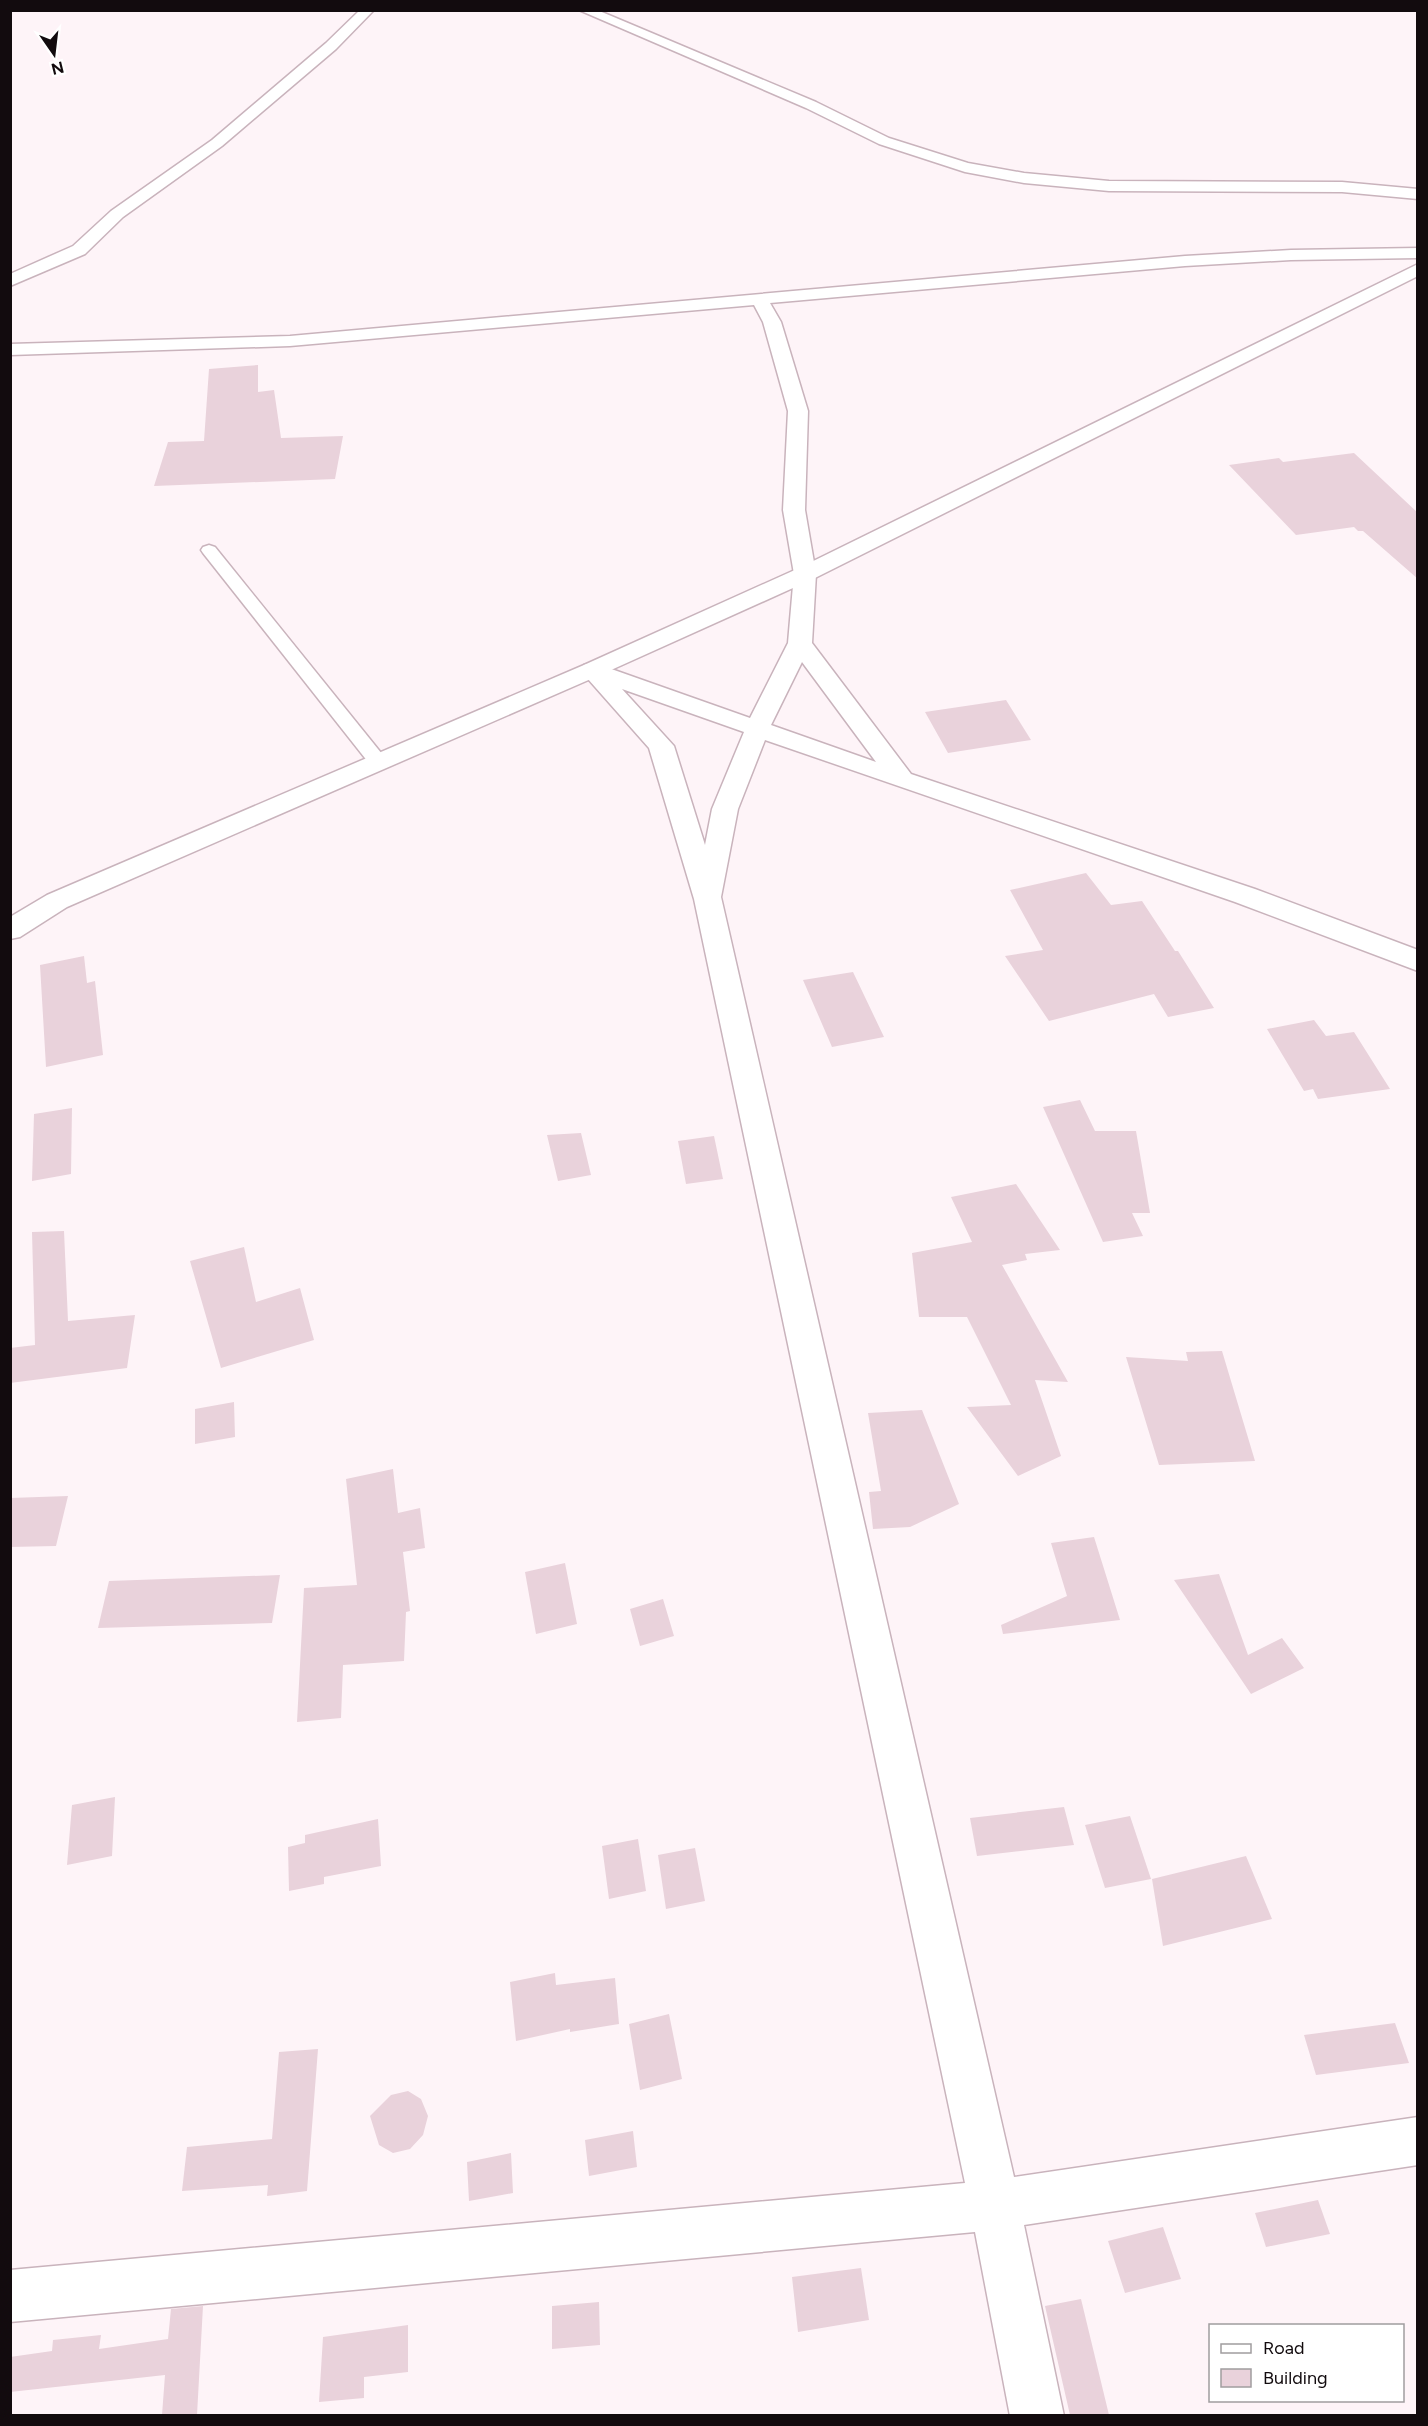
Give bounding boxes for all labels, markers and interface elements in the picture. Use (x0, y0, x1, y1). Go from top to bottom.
north arrow (24, 24, 84, 84)
text: N (49, 57, 66, 79)
legend (1209, 2324, 1404, 2402)
text: Road (1263, 2337, 1304, 2359)
text: Building (1263, 2367, 1328, 2389)

